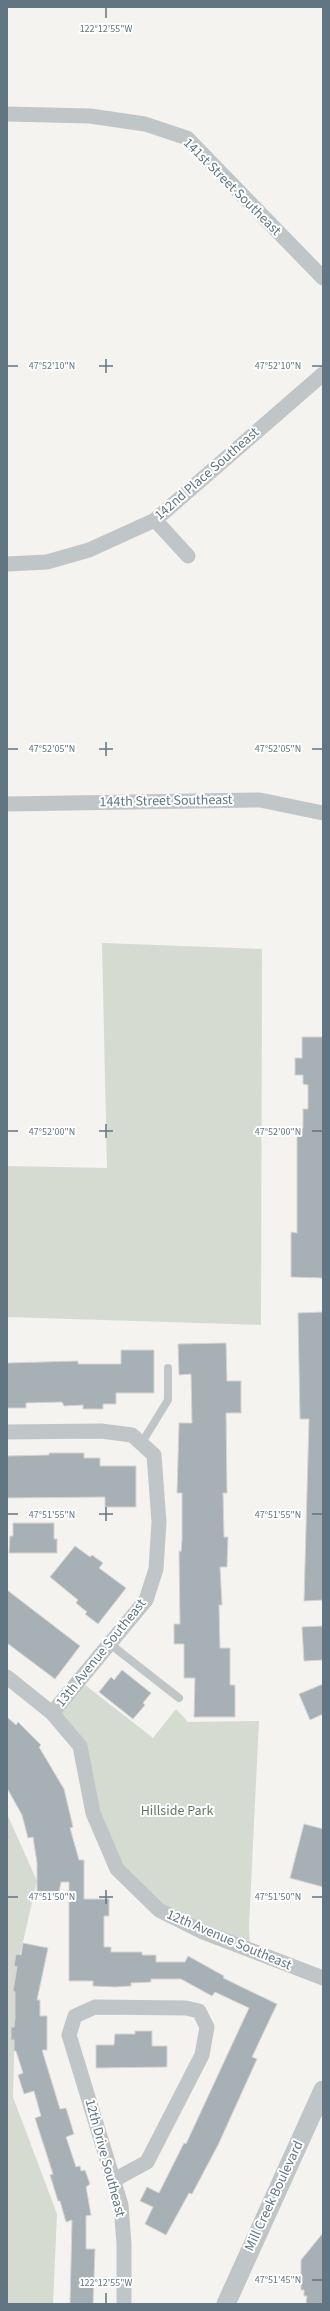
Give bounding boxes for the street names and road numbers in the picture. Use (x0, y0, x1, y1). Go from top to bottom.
street label: 141st Street Southeast (179, 134, 286, 241)
street label: 142nd Place Southeast (150, 423, 264, 525)
street label: 144th Street Southeast (99, 790, 233, 812)
street label: 13th Avenue Southeast (51, 1594, 151, 1711)
street label: 12th Avenue Southeast (163, 1905, 295, 1976)
street label: 12th Drive Southeast (80, 2097, 130, 2219)
street label: Mill Creek Boulevard (240, 2138, 308, 2254)

